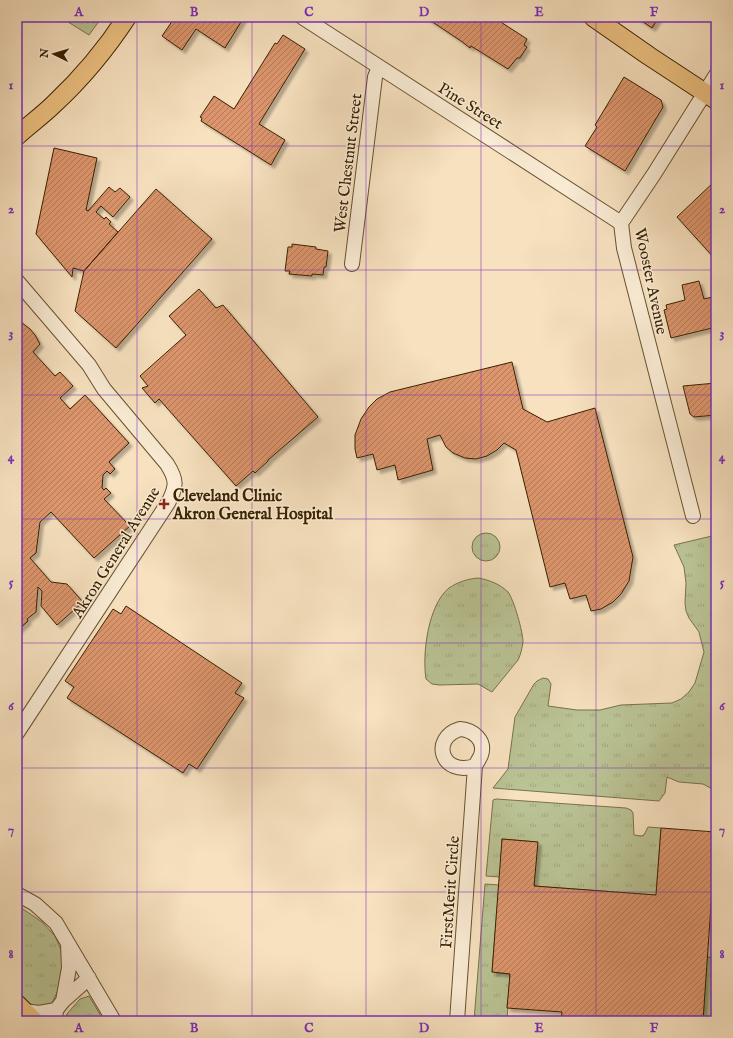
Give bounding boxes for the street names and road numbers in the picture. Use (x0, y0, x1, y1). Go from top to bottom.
street label: Pine Street (434, 79, 506, 135)
street label: West Chestnut Street (331, 92, 368, 234)
street label: Wooster Avenue (629, 226, 671, 337)
street label: Akron General Avenue (68, 484, 165, 623)
street label: FirstMerit Circle (437, 835, 465, 949)

